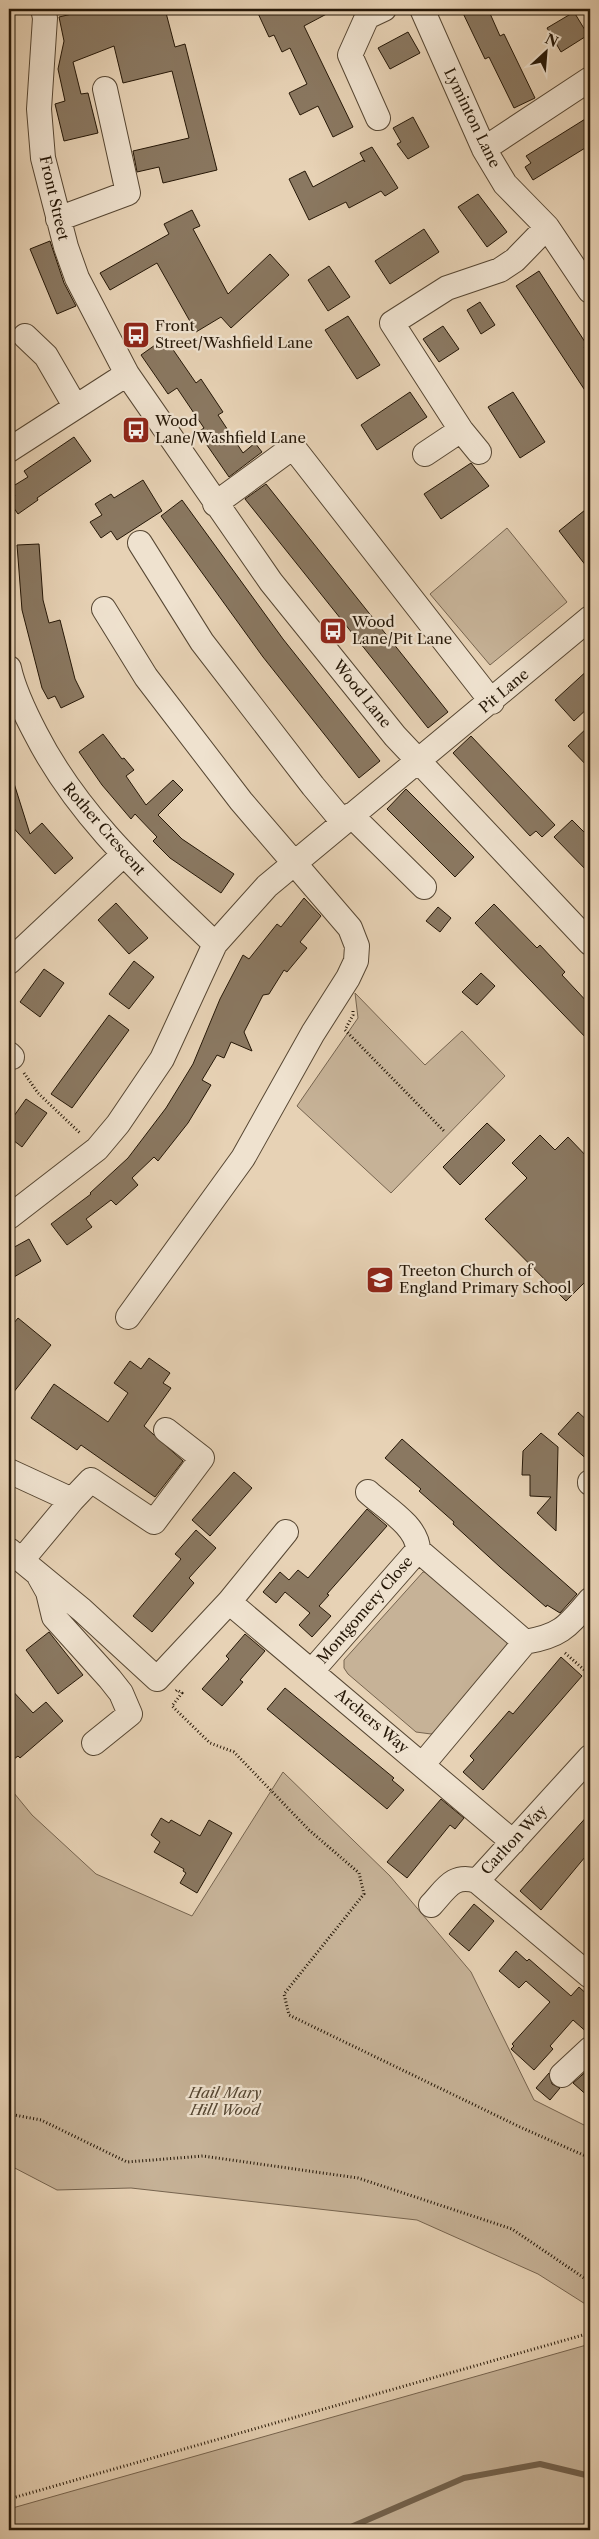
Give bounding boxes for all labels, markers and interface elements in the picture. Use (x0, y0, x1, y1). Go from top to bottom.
north arrow (522, 28, 572, 78)
text: N (542, 30, 561, 51)
street label: Lyminton Lane (440, 65, 505, 171)
street label: Front Street (36, 154, 74, 243)
place label: Front Street/Washfield Lane (155, 316, 313, 352)
bus stop icon: Front Street/Washfield Lane (121, 320, 151, 350)
place label: Wood Lane/Washfield Lane (154, 411, 306, 447)
bus stop icon: Wood Lane/Washfield Lane (121, 415, 151, 445)
place label: Wood Lane/Pit Lane (351, 612, 452, 648)
bus stop icon: Wood Lane/Pit Lane (318, 616, 348, 646)
street label: Wood Lane (329, 655, 396, 732)
street label: Pit Lane (475, 664, 533, 717)
street label: Rother Crescent (59, 778, 150, 879)
place label: Treeton Church of England Primary School (399, 1261, 572, 1297)
school or university icon: Treeton Church of England Primary School (365, 1265, 395, 1295)
street label: Montgomery Close (313, 1552, 417, 1667)
street label: Archers Way (331, 1684, 413, 1757)
street label: Carlton Way (476, 1800, 551, 1879)
park label: Hail Mary Hill Wood (188, 2083, 262, 2119)

